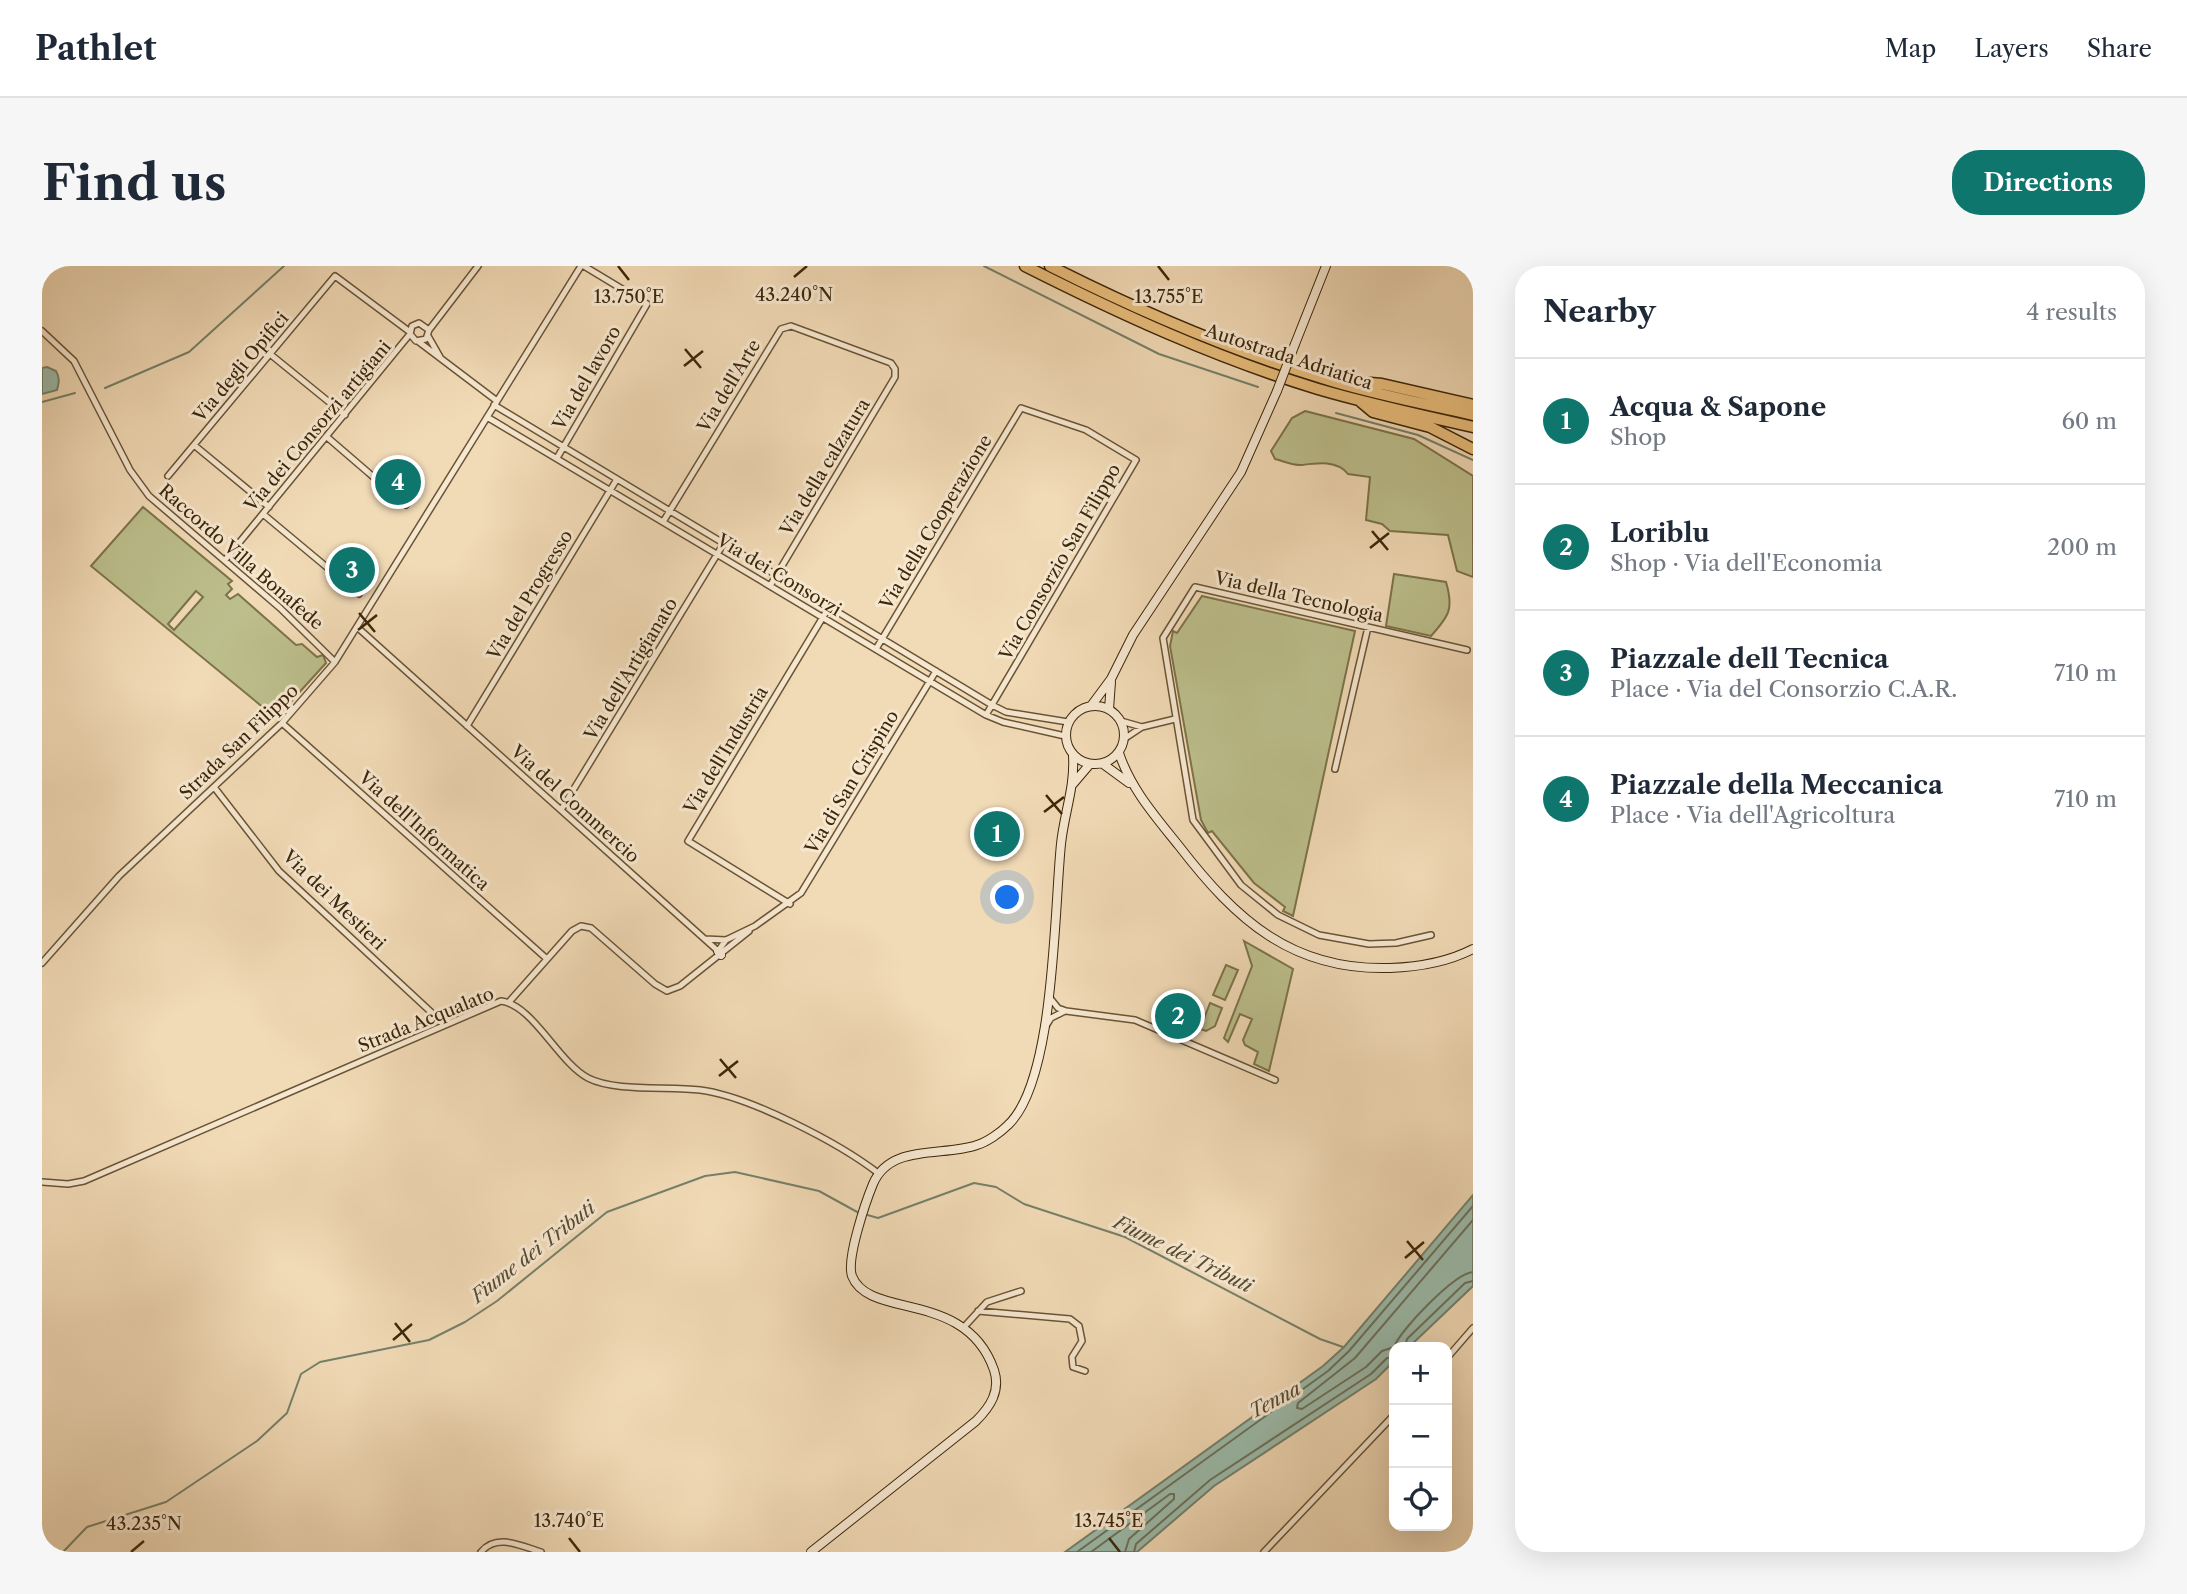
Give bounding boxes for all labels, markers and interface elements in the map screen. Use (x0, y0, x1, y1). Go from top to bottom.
text: Pathlet (35, 28, 157, 69)
text: Map (1885, 34, 1936, 63)
text: Layers (1974, 34, 2049, 63)
text: Share (2087, 34, 2152, 63)
button: Directions (1952, 150, 2145, 215)
text: Find us (42, 152, 226, 213)
text: 43.240°N (755, 284, 833, 306)
text: 13.750°E (594, 286, 664, 308)
text: 13.755°E (1135, 286, 1203, 308)
text: Nearby (1543, 293, 1656, 330)
text: 4 results (2026, 298, 2117, 326)
street label: Via degli Opifici (188, 307, 294, 427)
street label: Autostrada Adriatica (1202, 319, 1376, 395)
street label: Via del lavoro (548, 322, 626, 435)
street label: Via dei Consorzi artigiani (239, 336, 396, 517)
street label: Via dell'Arte (692, 336, 765, 437)
text: Acqua & Sapone (1610, 391, 1826, 423)
street label: Via della calzatura (775, 394, 875, 540)
text: 1 (1561, 407, 1571, 435)
text: 60 m (2061, 407, 2117, 435)
text: Shop (1610, 423, 1666, 451)
street label: Via della Cooperazione (875, 431, 997, 614)
pin: 4 (375, 456, 421, 508)
street label: Via Consorzio San Filippo (994, 460, 1125, 665)
street label: Raccordo Villa Bonafede (154, 479, 328, 635)
text: Loriblu (1610, 517, 1710, 549)
street label: Via del Progresso (482, 526, 577, 665)
street label: Via dei Consorzi (712, 529, 846, 621)
text: 2 (1559, 533, 1573, 561)
text: 200 m (2047, 533, 2117, 561)
pin: 3 (329, 544, 375, 596)
text: Shop · Via dell'Economia (1610, 549, 1882, 577)
street label: Via della Tecnologia (1212, 567, 1386, 627)
street label: Via dell'Artigianato (579, 594, 682, 745)
text: Piazzale dell Tecnica (1610, 643, 1889, 675)
text: 3 (1560, 659, 1573, 687)
text: 710 m (2054, 659, 2117, 687)
text: Place · Via del Consorzio C.A.R. (1610, 675, 1957, 703)
street label: Strada San Filippo (175, 680, 303, 804)
street label: Via dell'Industria (679, 682, 773, 819)
street label: Via di San Crispino (800, 706, 904, 859)
street label: Via del Commercio (505, 740, 644, 868)
street label: Via dell'Informatica (353, 766, 494, 896)
text: Piazzale della Meccanica (1610, 769, 1943, 801)
text: 4 (1559, 785, 1573, 813)
text: 710 m (2054, 785, 2117, 813)
text: Place · Via dell'Agricoltura (1610, 801, 1895, 829)
pin: 1 (974, 808, 1020, 860)
street label: Via dei Mestieri (277, 845, 390, 955)
your location (990, 880, 1024, 914)
street label: Strada Acqualato (355, 983, 497, 1057)
pin: 2 (1155, 990, 1201, 1042)
water label: Fiume dei Tributi (465, 1196, 601, 1309)
water label: Fiume dei Tributi (1108, 1210, 1257, 1298)
map controls (1389, 1342, 1452, 1531)
button: + (1389, 1342, 1452, 1405)
water label: Tenna (1245, 1377, 1305, 1423)
button: − (1389, 1405, 1452, 1468)
button: locate (1389, 1468, 1452, 1531)
text: 13.740°E (534, 1510, 604, 1532)
text: 13.745°E (1075, 1510, 1143, 1532)
text: 43.235°N (106, 1513, 182, 1535)

